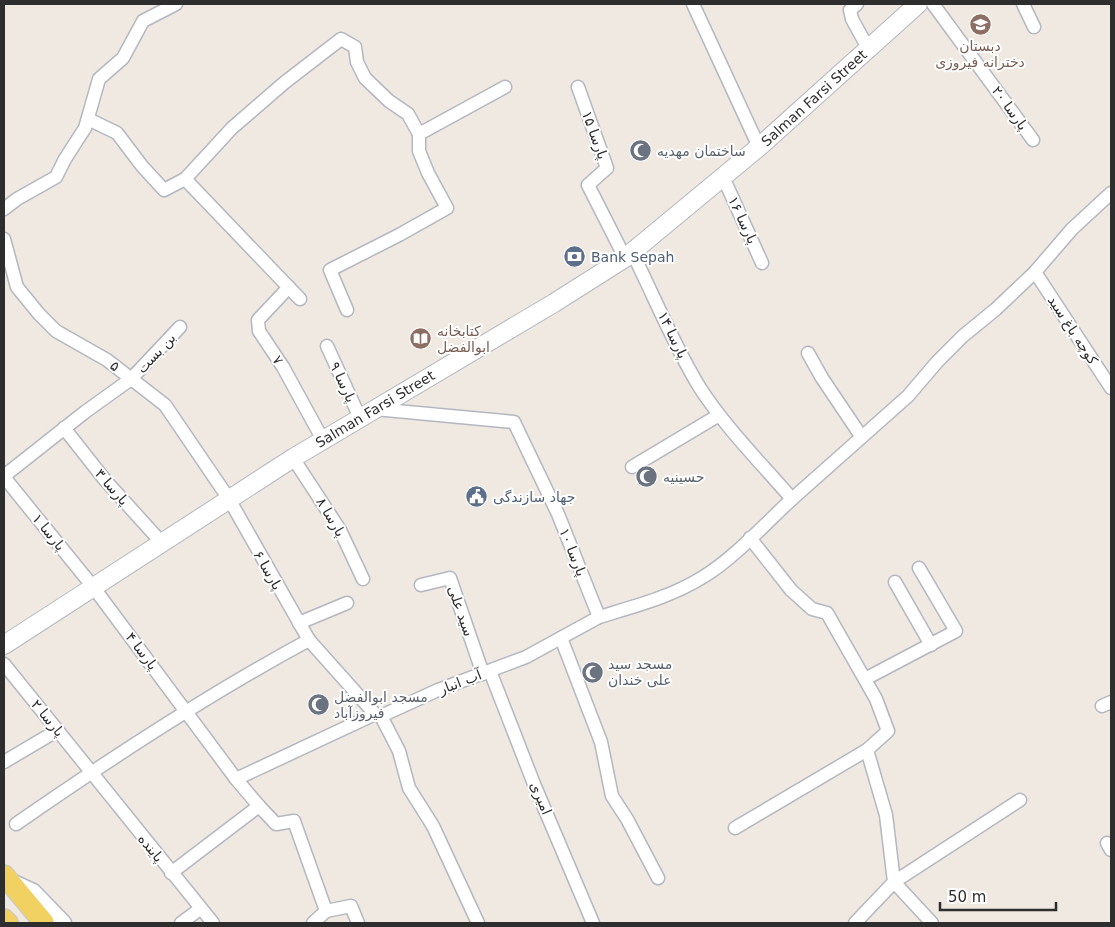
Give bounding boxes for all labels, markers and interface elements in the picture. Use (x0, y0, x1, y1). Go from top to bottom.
school or university icon: دبستان دخترانه فیروزی (968, 12, 992, 36)
place label: دبستان دخترانه فیروزی (935, 38, 1025, 71)
street label: Salman Farsi Street (758, 46, 870, 150)
street label: پارسا ۲۰ (988, 83, 1031, 134)
street label: پارسا ۱۵ (578, 109, 611, 162)
mosque icon: ساختمان مهدیه (629, 139, 653, 163)
place label: ساختمان مهدیه (657, 143, 746, 160)
street label: پارسا ۱۶ (724, 194, 761, 247)
bank icon: Bank Sepah (563, 245, 587, 269)
place label: Bank Sepah (591, 249, 674, 265)
street label: کوچه باغ سید (1044, 293, 1101, 368)
street label: پارسا ۱۴ (654, 309, 691, 362)
place label: کتابخانه ابوالفضل (437, 323, 490, 356)
library icon: کتابخانه ابوالفضل (409, 327, 433, 351)
street label: بن بست (133, 330, 179, 377)
street label: ۷ (269, 352, 287, 368)
street label: ۵ (107, 357, 123, 375)
street label: پارسا ۹ (326, 359, 359, 405)
street label: Salman Farsi Street (313, 367, 438, 451)
mosque icon: حسینیه (635, 465, 659, 489)
street label: پارسا ۳ (91, 466, 132, 509)
place label: حسینیه (663, 469, 704, 485)
public building icon: جهاد سازندگی (465, 485, 489, 509)
place label: جهاد سازندگی (493, 489, 575, 506)
street label: پارسا ۸ (312, 494, 349, 540)
street label: پارسا ۱ (29, 510, 69, 554)
street label: پارسا ۱۰ (555, 526, 590, 579)
street label: پارسا ۶ (249, 547, 286, 593)
street label: سید علی (445, 584, 477, 638)
street label: پارسا ۴ (122, 629, 161, 674)
place label: مسجد سید علی خندان (608, 656, 672, 688)
mosque icon: مسجد سید علی خندان (580, 660, 604, 684)
street label: آب انبار (435, 666, 485, 699)
place label: مسجد ابوالفضل فیروزآباد (334, 689, 428, 722)
mosque icon: مسجد ابوالفضل فیروزآباد (306, 693, 330, 717)
street label: پارسا ۲ (28, 696, 68, 740)
street label: امیری (526, 779, 555, 817)
street label: پاینده (134, 831, 167, 866)
scale bar (940, 880, 1056, 912)
text: 50 m (948, 888, 986, 906)

